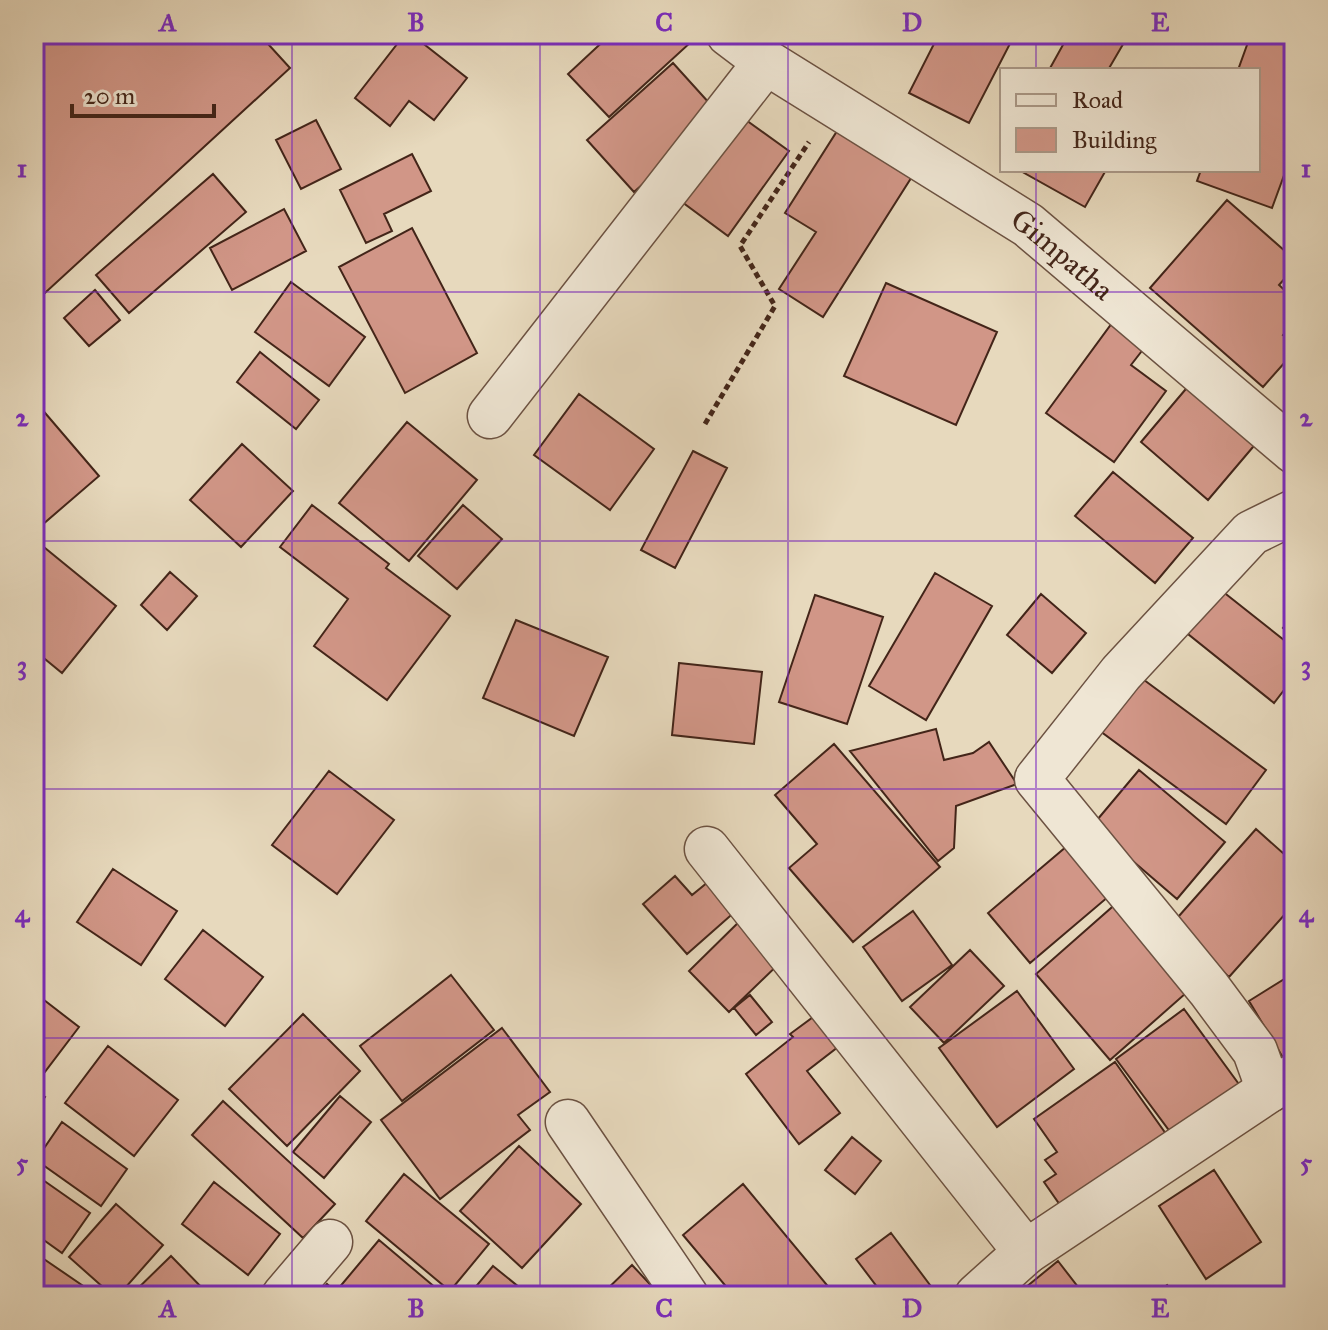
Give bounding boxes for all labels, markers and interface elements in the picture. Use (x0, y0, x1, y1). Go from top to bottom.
text: A (157, 6, 177, 38)
text: B (407, 6, 425, 38)
text: C (655, 6, 673, 38)
text: D (902, 6, 922, 38)
text: E (1151, 6, 1170, 38)
scale bar (72, 68, 214, 118)
legend (1000, 68, 1260, 172)
text: 20 m (84, 81, 135, 111)
text: Road (1072, 85, 1123, 115)
text: Building (1072, 125, 1157, 155)
text: 1 (17, 152, 27, 184)
text: 1 (1301, 152, 1311, 184)
street label: Gimpatha (1004, 201, 1121, 308)
text: 2 (16, 401, 30, 433)
text: 2 (1300, 401, 1314, 433)
text: 3 (17, 649, 27, 681)
text: 3 (1301, 649, 1311, 681)
text: 4 (15, 897, 31, 929)
text: 4 (1299, 897, 1315, 929)
text: 5 (16, 1146, 29, 1178)
text: 5 (1300, 1146, 1313, 1178)
text: A (157, 1292, 177, 1324)
text: B (407, 1292, 425, 1324)
text: C (655, 1292, 673, 1324)
text: D (902, 1292, 922, 1324)
text: E (1151, 1292, 1170, 1324)

